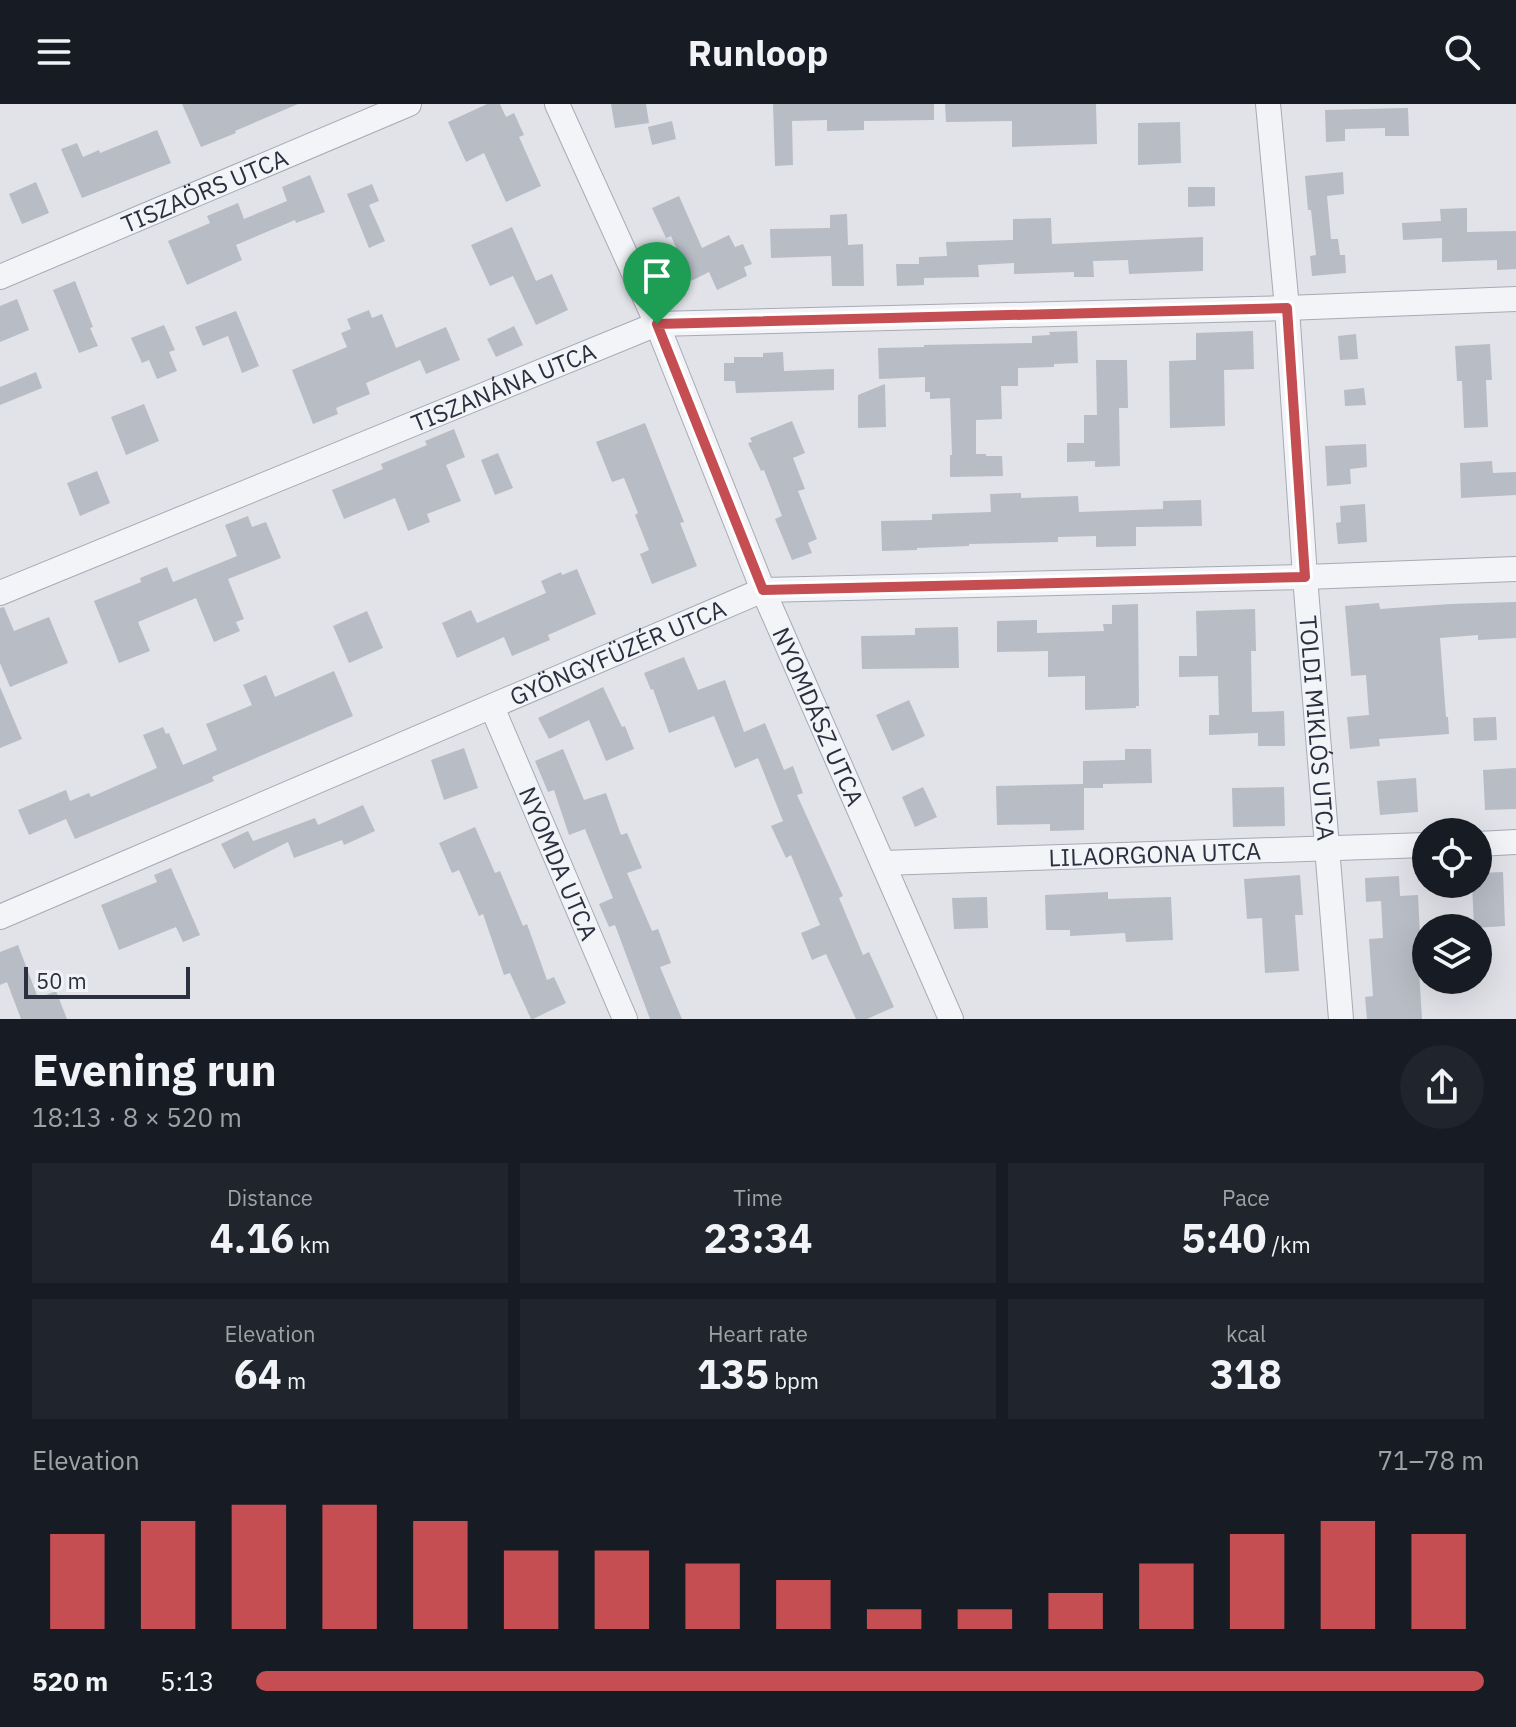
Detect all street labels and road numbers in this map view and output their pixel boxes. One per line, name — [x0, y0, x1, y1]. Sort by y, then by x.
street label: TISZAÖRS UTCA — [116, 141, 293, 240]
street label: TISZANÁNA UTCA — [406, 335, 600, 439]
street label: GYÖNGYFÜZÉR UTCA — [505, 592, 731, 713]
street label: TOLDI MIKLÓS UTCA — [1292, 614, 1342, 842]
street label: NYOMDÁSZ UTCA — [765, 622, 871, 811]
street label: NYOMDA UTCA — [512, 782, 605, 945]
street label: LILAORGONA UTCA — [1048, 834, 1262, 874]

